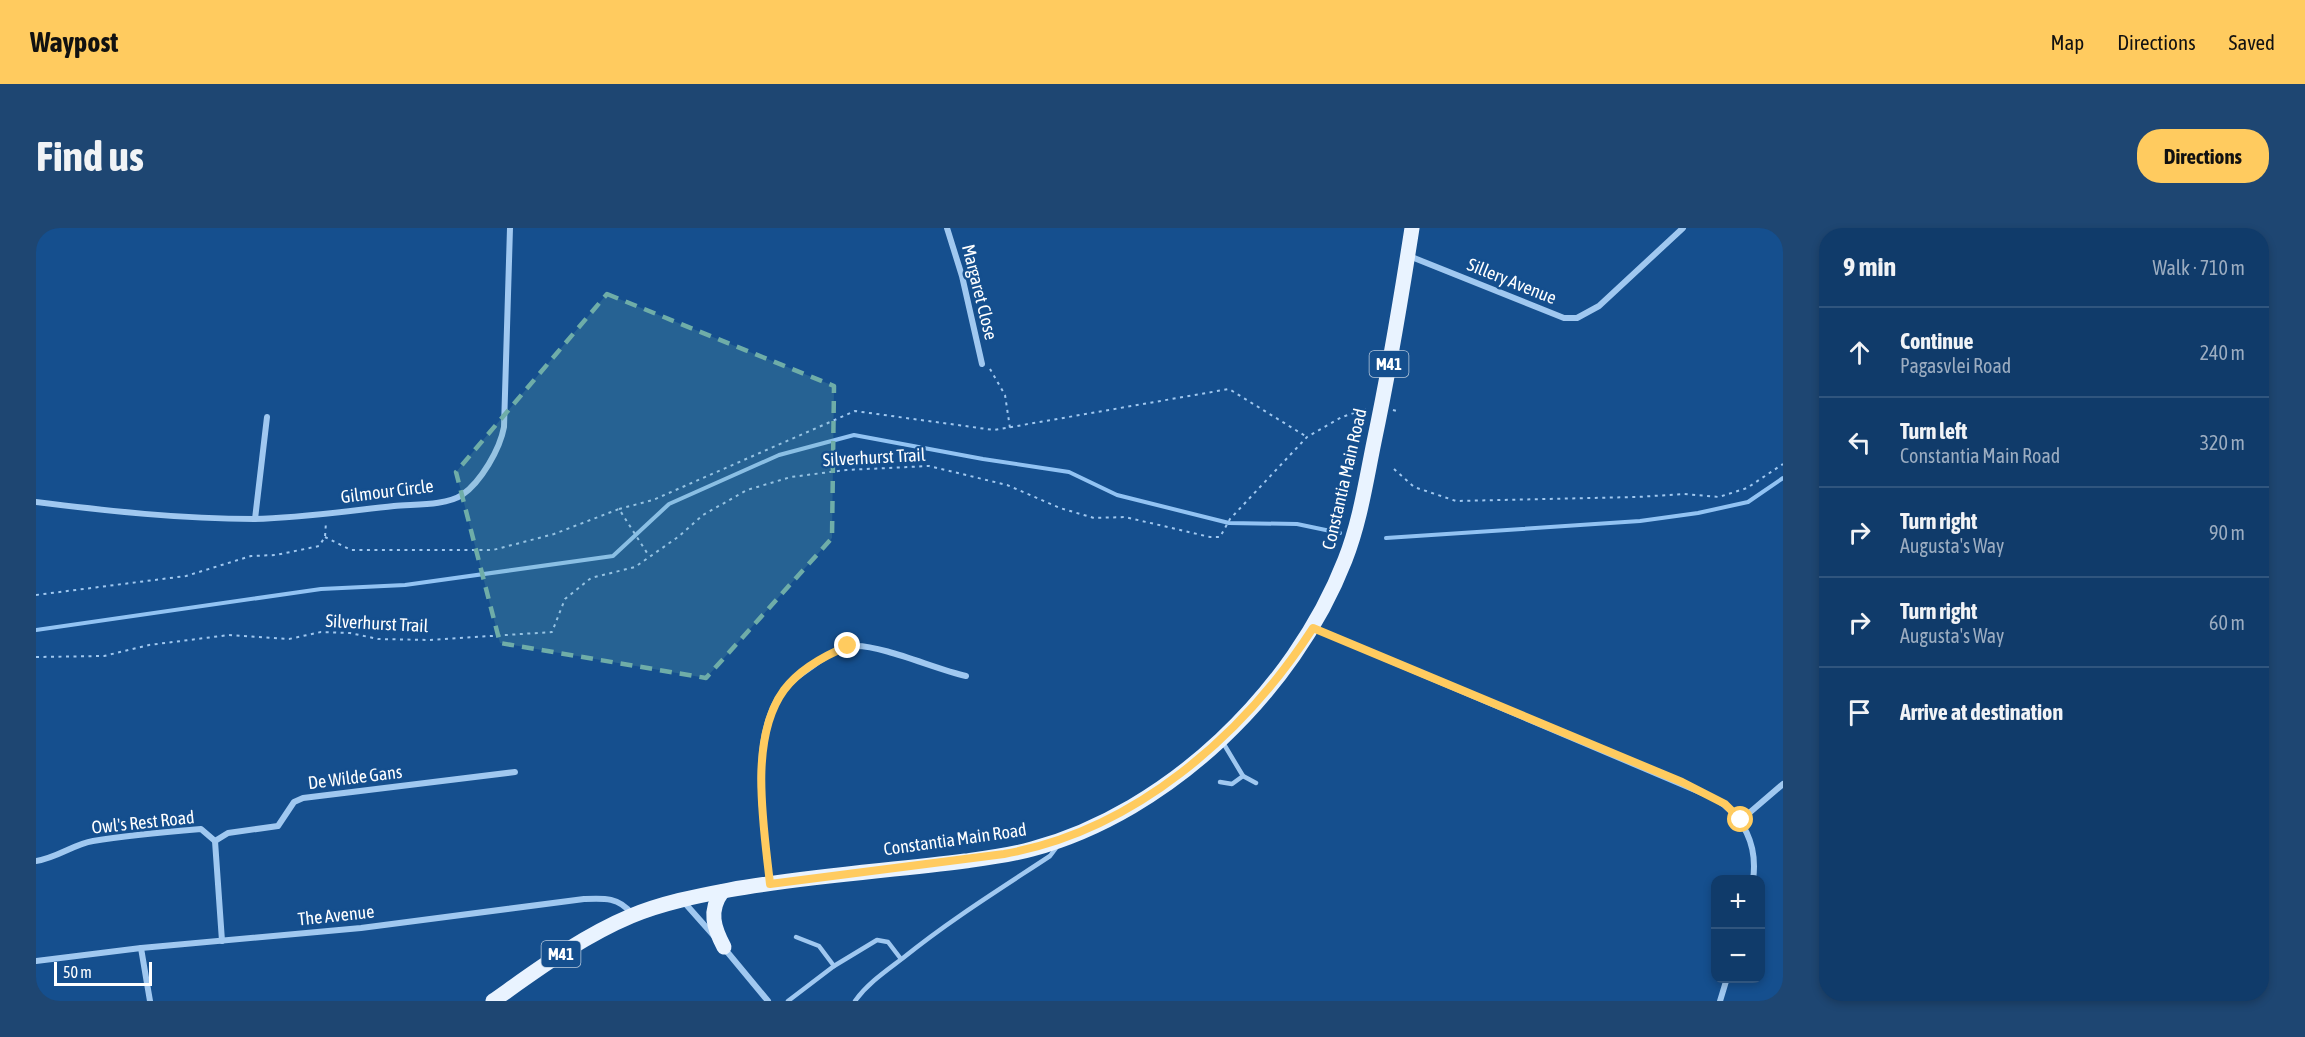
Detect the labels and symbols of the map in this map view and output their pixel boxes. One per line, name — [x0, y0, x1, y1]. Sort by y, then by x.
street label: Margaret Close — [958, 242, 1002, 342]
street label: Sillery Avenue — [1464, 254, 1560, 308]
road number: M41 — [1370, 351, 1408, 377]
street label: Constantia Main Road — [1318, 406, 1370, 552]
street label: Silverhurst Trail — [822, 444, 926, 470]
street label: Gilmour Circle — [339, 475, 435, 507]
street label: Silverhurst Trail — [325, 610, 429, 636]
route end — [834, 632, 860, 658]
street label: De Wilde Gans — [307, 761, 403, 793]
street label: Owl's Rest Road — [91, 806, 195, 838]
route start — [1727, 806, 1753, 832]
street label: Constantia Main Road — [882, 819, 1028, 859]
street label: The Avenue — [297, 901, 375, 929]
road number: M41 — [542, 941, 580, 967]
scale bar — [54, 959, 152, 986]

